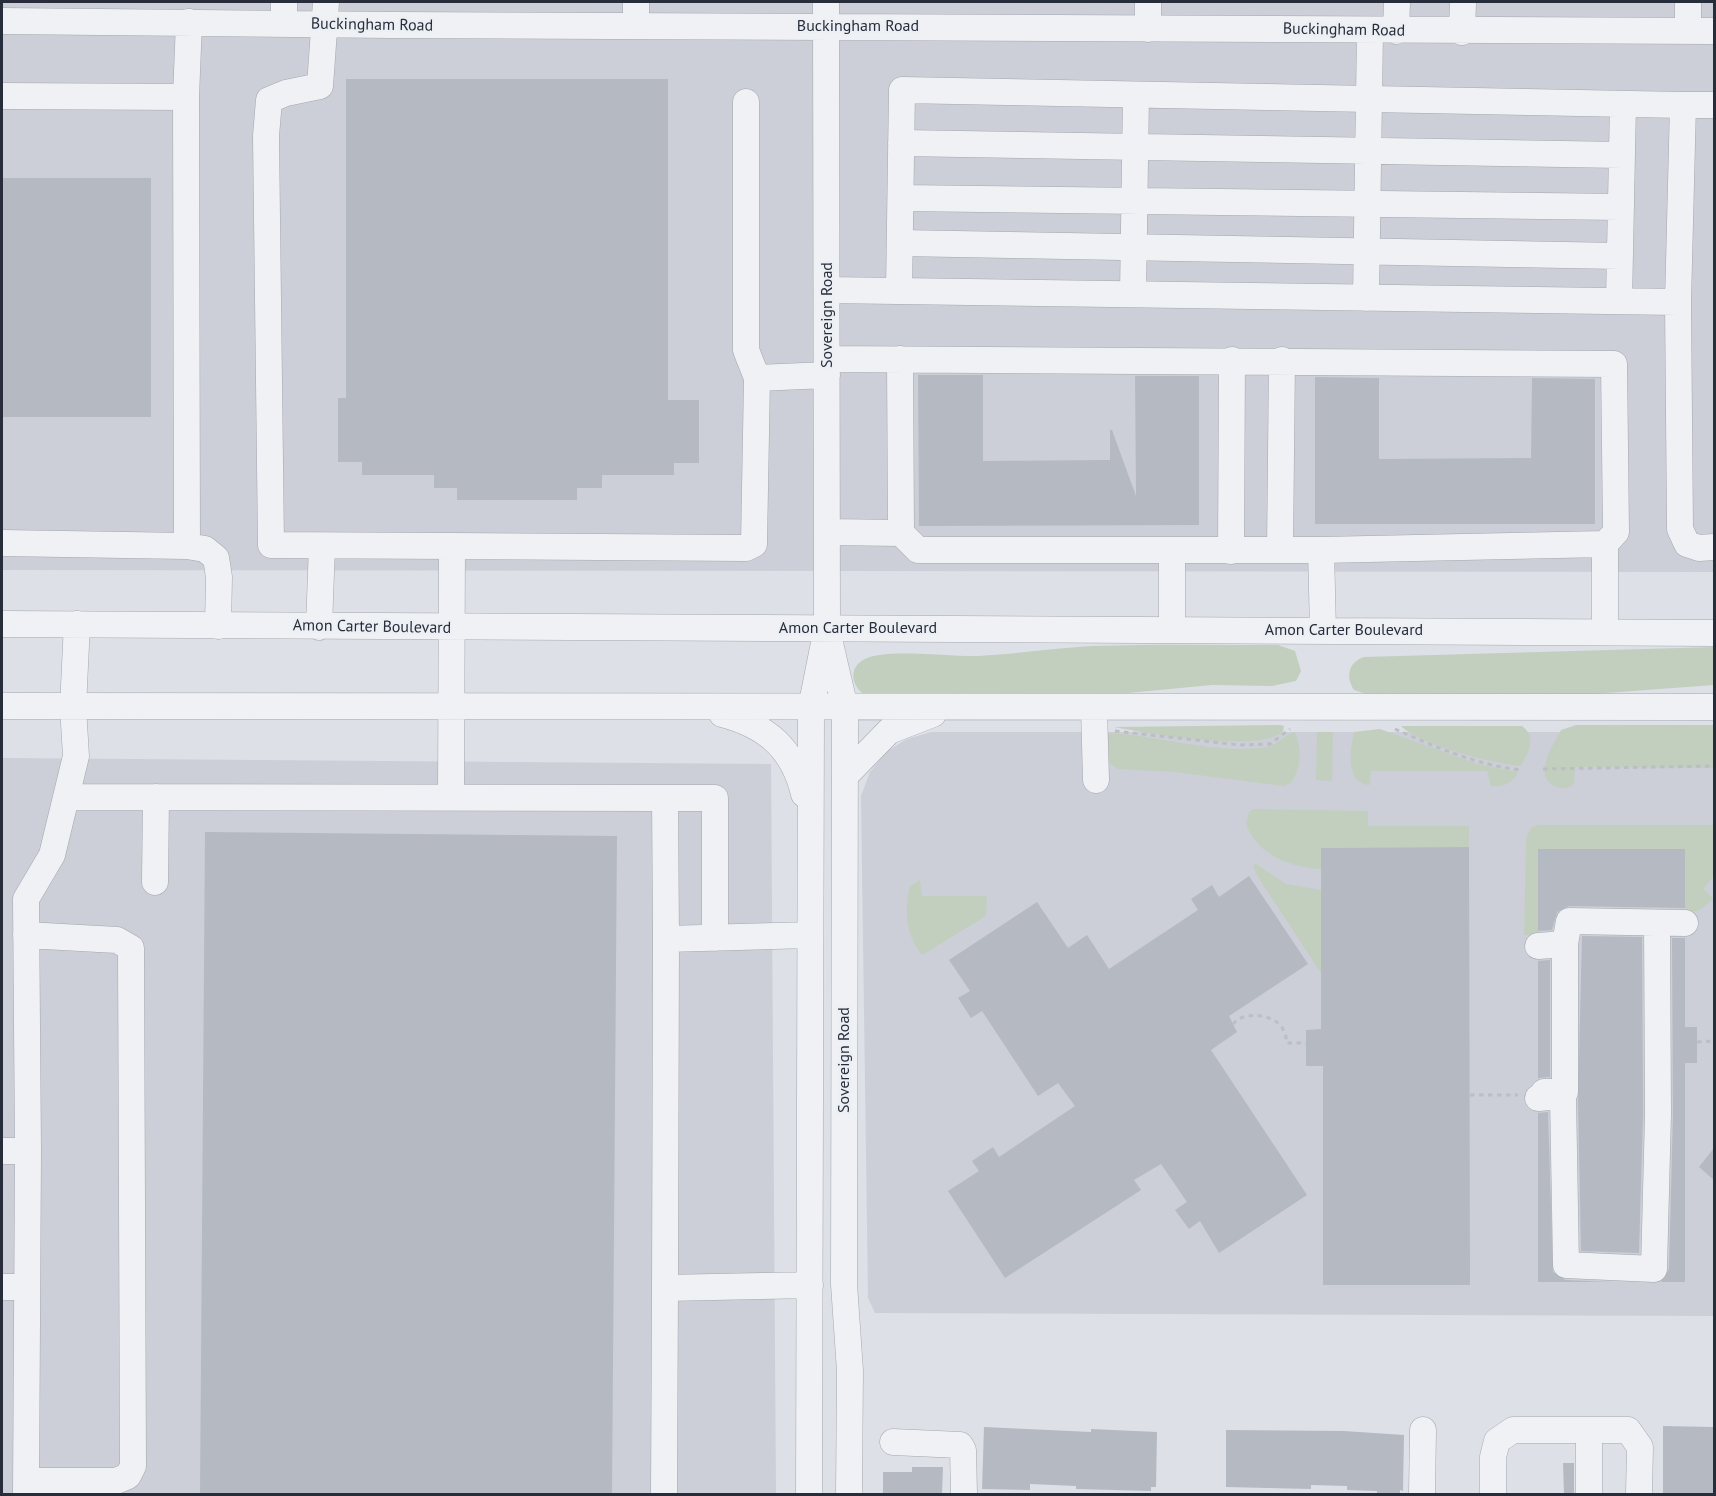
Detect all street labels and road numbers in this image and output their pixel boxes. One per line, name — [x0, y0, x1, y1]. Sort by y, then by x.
street label: Buckingham Road — [311, 14, 433, 36]
street label: Buckingham Road — [797, 16, 919, 36]
street label: Buckingham Road — [1283, 19, 1405, 41]
street label: Sovereign Road — [817, 262, 837, 368]
street label: Amon Carter Boulevard — [293, 616, 451, 638]
street label: Amon Carter Boulevard — [779, 618, 937, 638]
street label: Amon Carter Boulevard — [1265, 620, 1423, 640]
street label: Sovereign Road — [834, 1007, 854, 1113]

